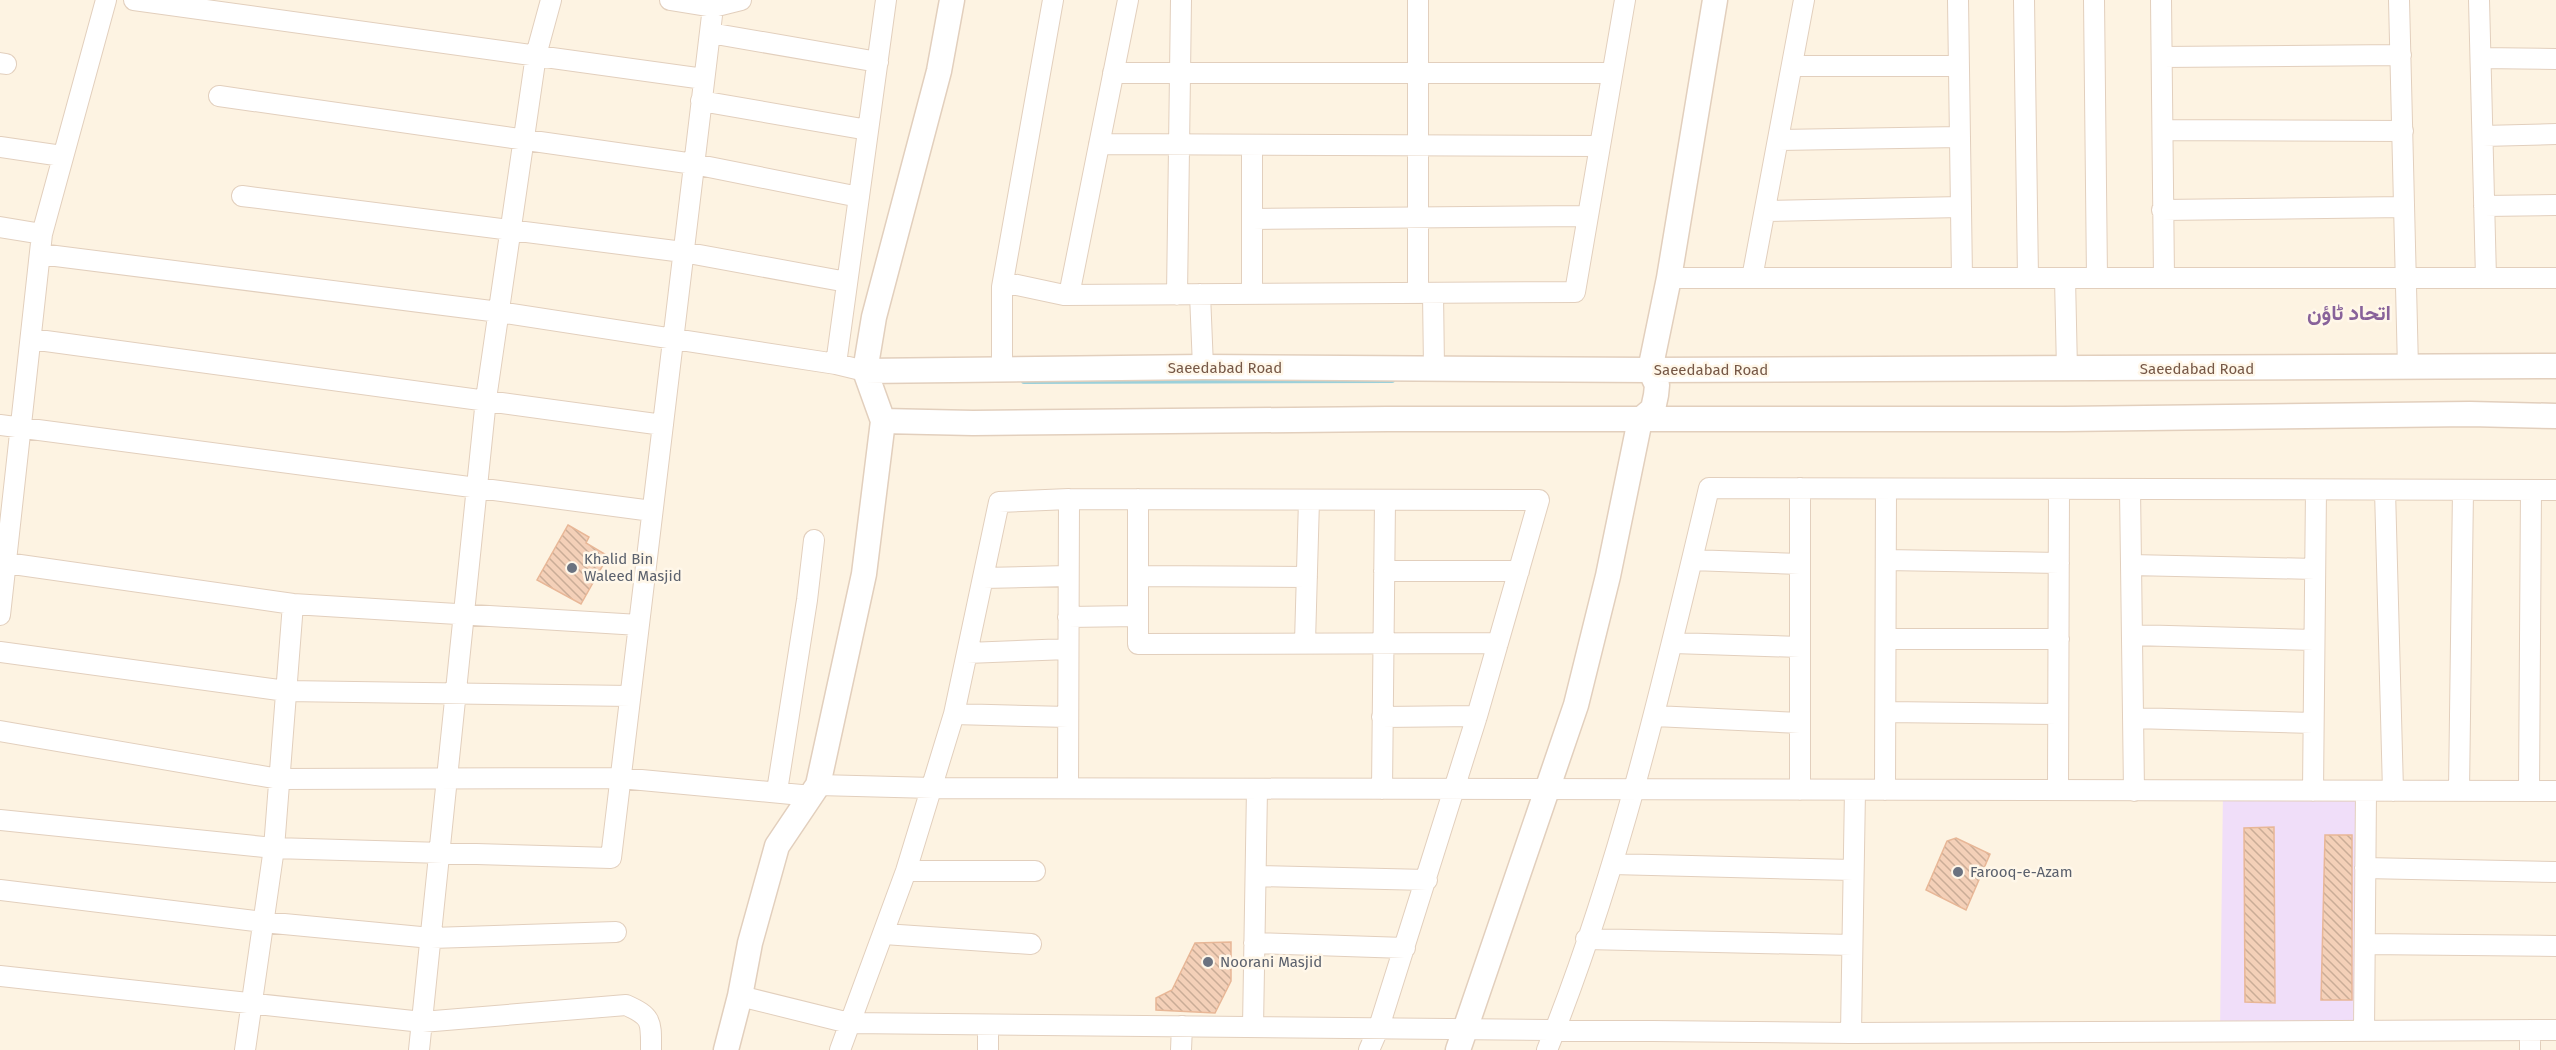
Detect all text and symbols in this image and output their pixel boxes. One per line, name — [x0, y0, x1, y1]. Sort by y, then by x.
district label: اتحاد ٹاؤن — [2307, 300, 2391, 326]
street label: Saeedabad Road — [1168, 359, 1282, 377]
street label: Saeedabad Road — [2140, 360, 2254, 378]
street label: Saeedabad Road — [1654, 361, 1768, 379]
place label: Khalid Bin Waleed Masjid — [584, 550, 682, 585]
marker: Khalid Bin Waleed Masjid — [565, 561, 579, 575]
place label: Farooq-e-Azam — [1970, 863, 2073, 881]
marker: Farooq-e-Azam — [1951, 865, 1965, 879]
place label: Noorani Masjid — [1220, 953, 1322, 971]
marker: Noorani Masjid — [1201, 955, 1215, 969]

